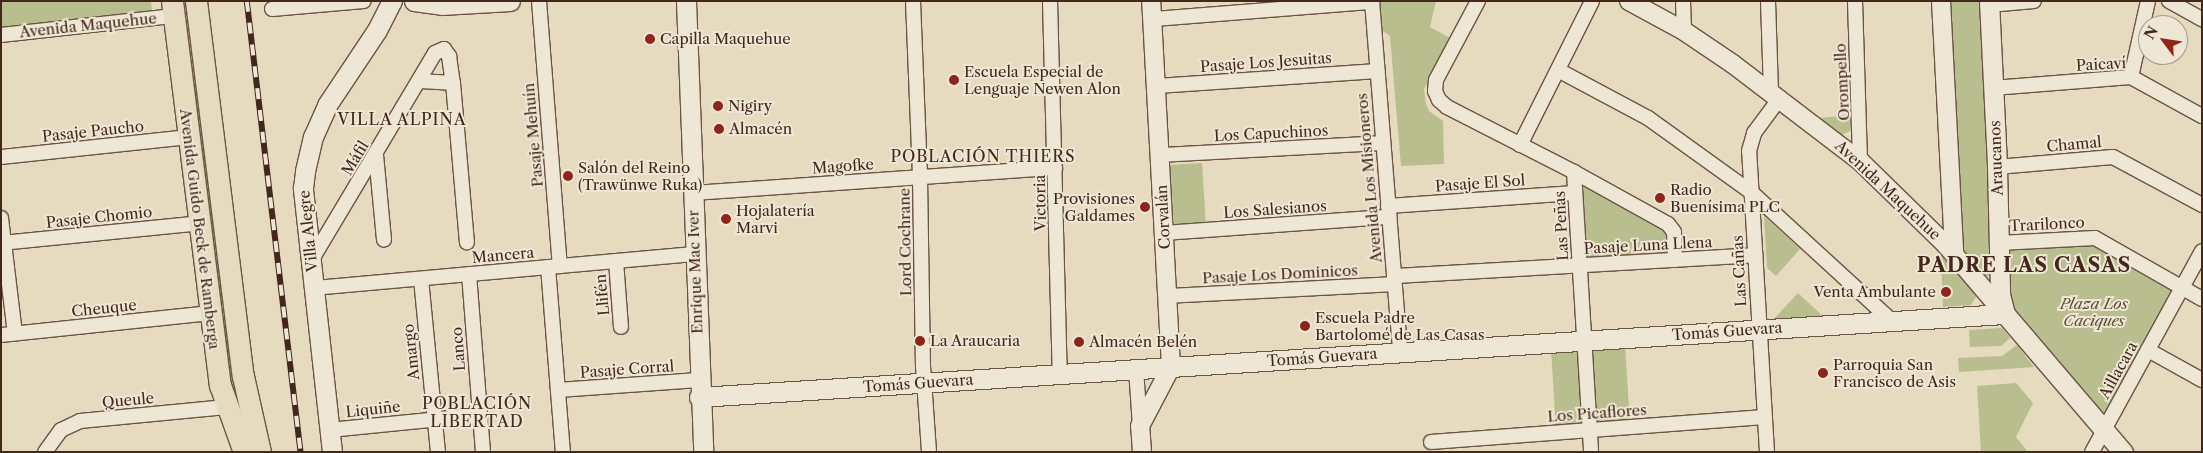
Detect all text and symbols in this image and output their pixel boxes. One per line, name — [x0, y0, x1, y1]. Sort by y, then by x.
street label: Avenida Maquehue — [18, 9, 158, 41]
north arrow — [2138, 15, 2188, 65]
text: N — [2140, 23, 2162, 43]
place label: Capilla Maquehue — [660, 30, 791, 48]
marker: Capilla Maquehue — [644, 33, 656, 45]
street label: Orompello — [1831, 43, 1853, 121]
street label: Pasaje Los Jesuitas — [1200, 48, 1332, 76]
street label: Paicaví — [2075, 54, 2127, 74]
place label: Escuela Especial de Lenguaje Newen Alon — [964, 62, 1121, 97]
marker: Escuela Especial de Lenguaje Newen Alon — [948, 74, 960, 86]
street label: Pasaje Mehuín — [519, 82, 547, 188]
street label: Avenida Los Misioneros — [1353, 92, 1385, 264]
place label: Nigiry — [728, 97, 772, 115]
marker: Nigiry — [712, 100, 724, 112]
street label: Avenida Guido Beck de Ramberga — [176, 107, 224, 351]
district label: VILLA ALPINA — [335, 109, 469, 129]
street label: Pasaje Paucho — [41, 117, 145, 145]
place label: Almacén — [729, 120, 792, 138]
street label: Araucanos — [1986, 120, 2006, 196]
street label: Los Capuchinos — [1213, 121, 1329, 145]
marker: Almacén — [713, 123, 725, 135]
street label: Chamal — [2046, 133, 2102, 155]
street label: Avenida Maquehue — [1831, 136, 1945, 244]
street label: Máfil — [338, 138, 372, 178]
district label: POBLACIÓN THIERS — [888, 146, 1078, 166]
street label: Magofke — [812, 155, 874, 177]
place label: Salón del Reino (Trawünwe Ruka) — [578, 158, 702, 193]
marker: Salón del Reino (Trawünwe Ruka) — [562, 170, 574, 182]
street label: Pasaje El Sol — [1434, 171, 1526, 195]
street label: Victoria — [1031, 175, 1049, 231]
place label: Radio Buenísima PLC — [1670, 180, 1780, 215]
street label: Corvalán — [1152, 184, 1174, 250]
street label: Lord Cochrane — [895, 188, 915, 296]
street label: Villa Alegre — [295, 189, 321, 273]
place label: Provisiones Galdames — [1053, 189, 1135, 224]
street label: Las Peñas — [1550, 191, 1572, 261]
marker: Radio Buenísima PLC — [1654, 192, 1666, 204]
street label: Los Salesianos — [1223, 196, 1327, 222]
place label: Hojalatería Marvi — [736, 201, 815, 236]
marker: Provisiones Galdames — [1139, 201, 1151, 213]
street label: Pasaje Chomio — [45, 202, 153, 232]
street label: Enrique Mac Iver — [684, 210, 706, 334]
marker: Hojalatería Marvi — [720, 213, 732, 225]
street label: Trarilonco — [2009, 213, 2085, 235]
street label: Pasaje Luna Llena — [1583, 233, 1713, 257]
street label: Las Cañas — [1728, 235, 1750, 307]
street label: Mancera — [471, 243, 535, 267]
district label: PADRE LAS CASAS — [1915, 253, 2133, 277]
street label: Pasaje Los Dominicos — [1202, 261, 1358, 287]
street label: Llifén — [591, 273, 613, 317]
place label: Venta Ambulante — [1813, 283, 1936, 301]
marker: Venta Ambulante — [1940, 286, 1952, 298]
park label: Plaza Los Caciques — [2060, 294, 2128, 329]
street label: Cheuque — [71, 296, 137, 320]
place label: Escuela Padre Bartolomé de Las Casas — [1315, 308, 1484, 343]
street label: Tomás Guevara — [1671, 318, 1783, 344]
marker: Escuela Padre Bartolomé de Las Casas — [1299, 320, 1311, 332]
street label: Amargo — [399, 323, 423, 381]
street label: Lanco — [447, 326, 469, 372]
place label: La Araucaria — [930, 332, 1021, 350]
place label: Almacén Belén — [1089, 333, 1197, 351]
marker: La Araucaria — [914, 335, 926, 347]
marker: Almacén Belén — [1073, 336, 1085, 348]
street label: Aillacara — [2095, 338, 2141, 402]
street label: Tomás Guevara — [1266, 344, 1378, 370]
place label: Parroquia San Francisco de Asis — [1833, 355, 1957, 390]
street label: Pasaje Corral — [579, 357, 675, 381]
marker: Parroquia San Francisco de Asis — [1817, 367, 1829, 379]
street label: Tomás Guevara — [862, 370, 974, 396]
street label: Queule — [101, 389, 155, 411]
district label: POBLACIÓN LIBERTAD — [421, 393, 533, 431]
street label: Liquiñe — [345, 397, 401, 421]
street label: Los Picaflores — [1547, 401, 1647, 425]

